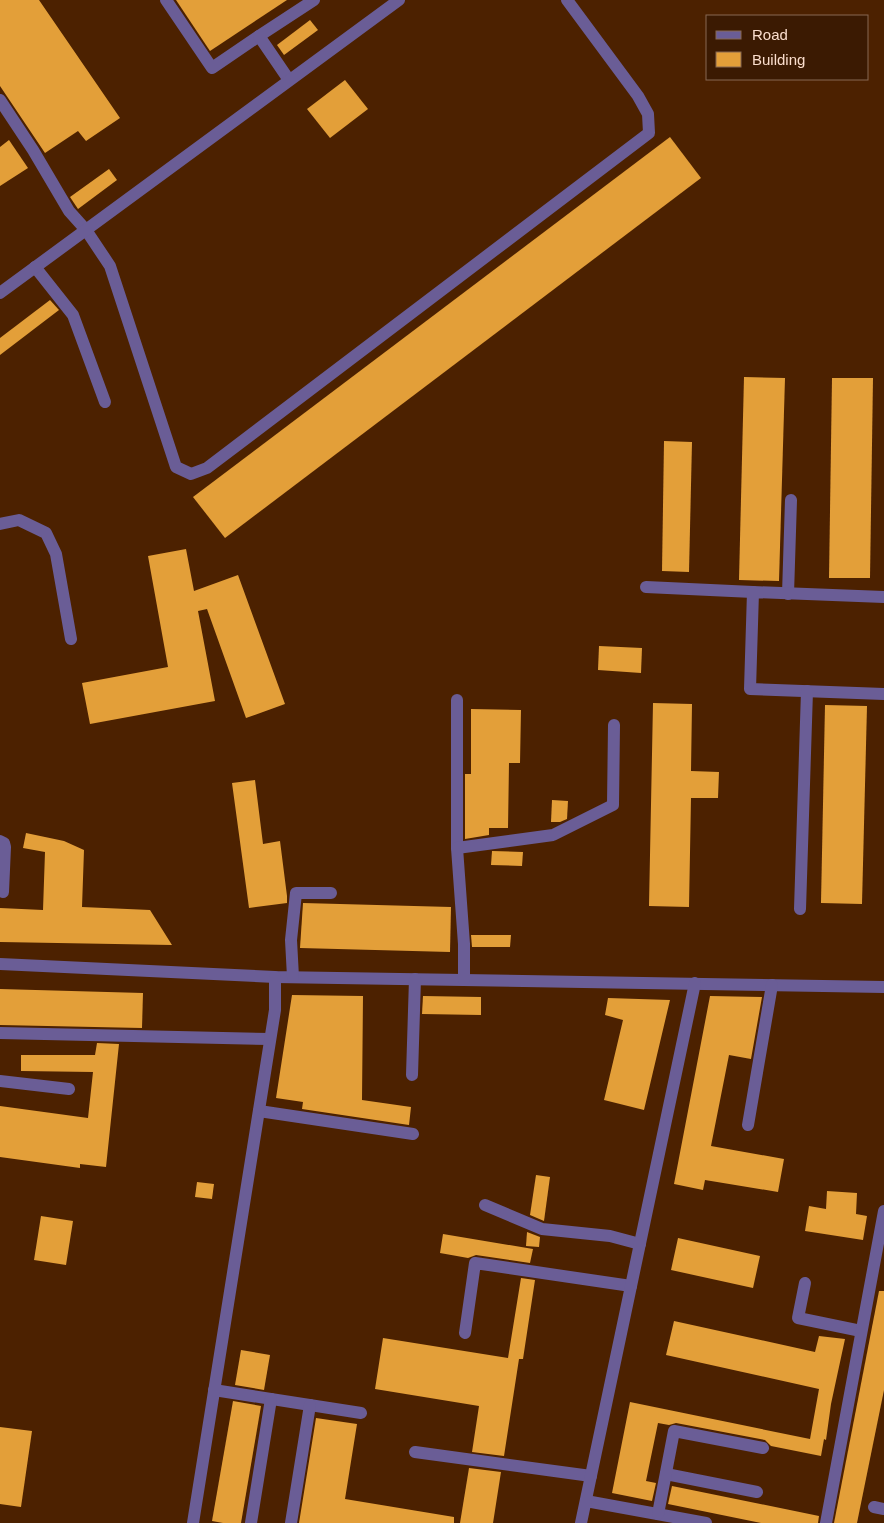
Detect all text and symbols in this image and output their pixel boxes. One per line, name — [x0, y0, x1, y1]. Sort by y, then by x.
legend — [706, 15, 869, 80]
text: Road — [752, 26, 788, 43]
text: Building — [752, 51, 805, 68]

